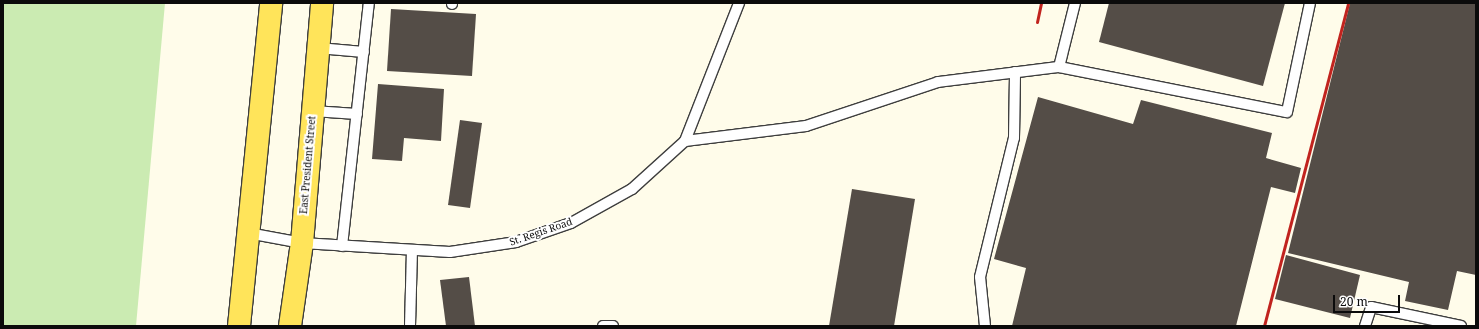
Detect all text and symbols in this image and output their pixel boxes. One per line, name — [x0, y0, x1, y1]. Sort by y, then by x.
street label: East President Street — [298, 116, 318, 214]
street label: St. Regis Road — [508, 216, 574, 248]
scale bar — [1335, 287, 1402, 313]
text: 20 m — [1340, 293, 1368, 310]

